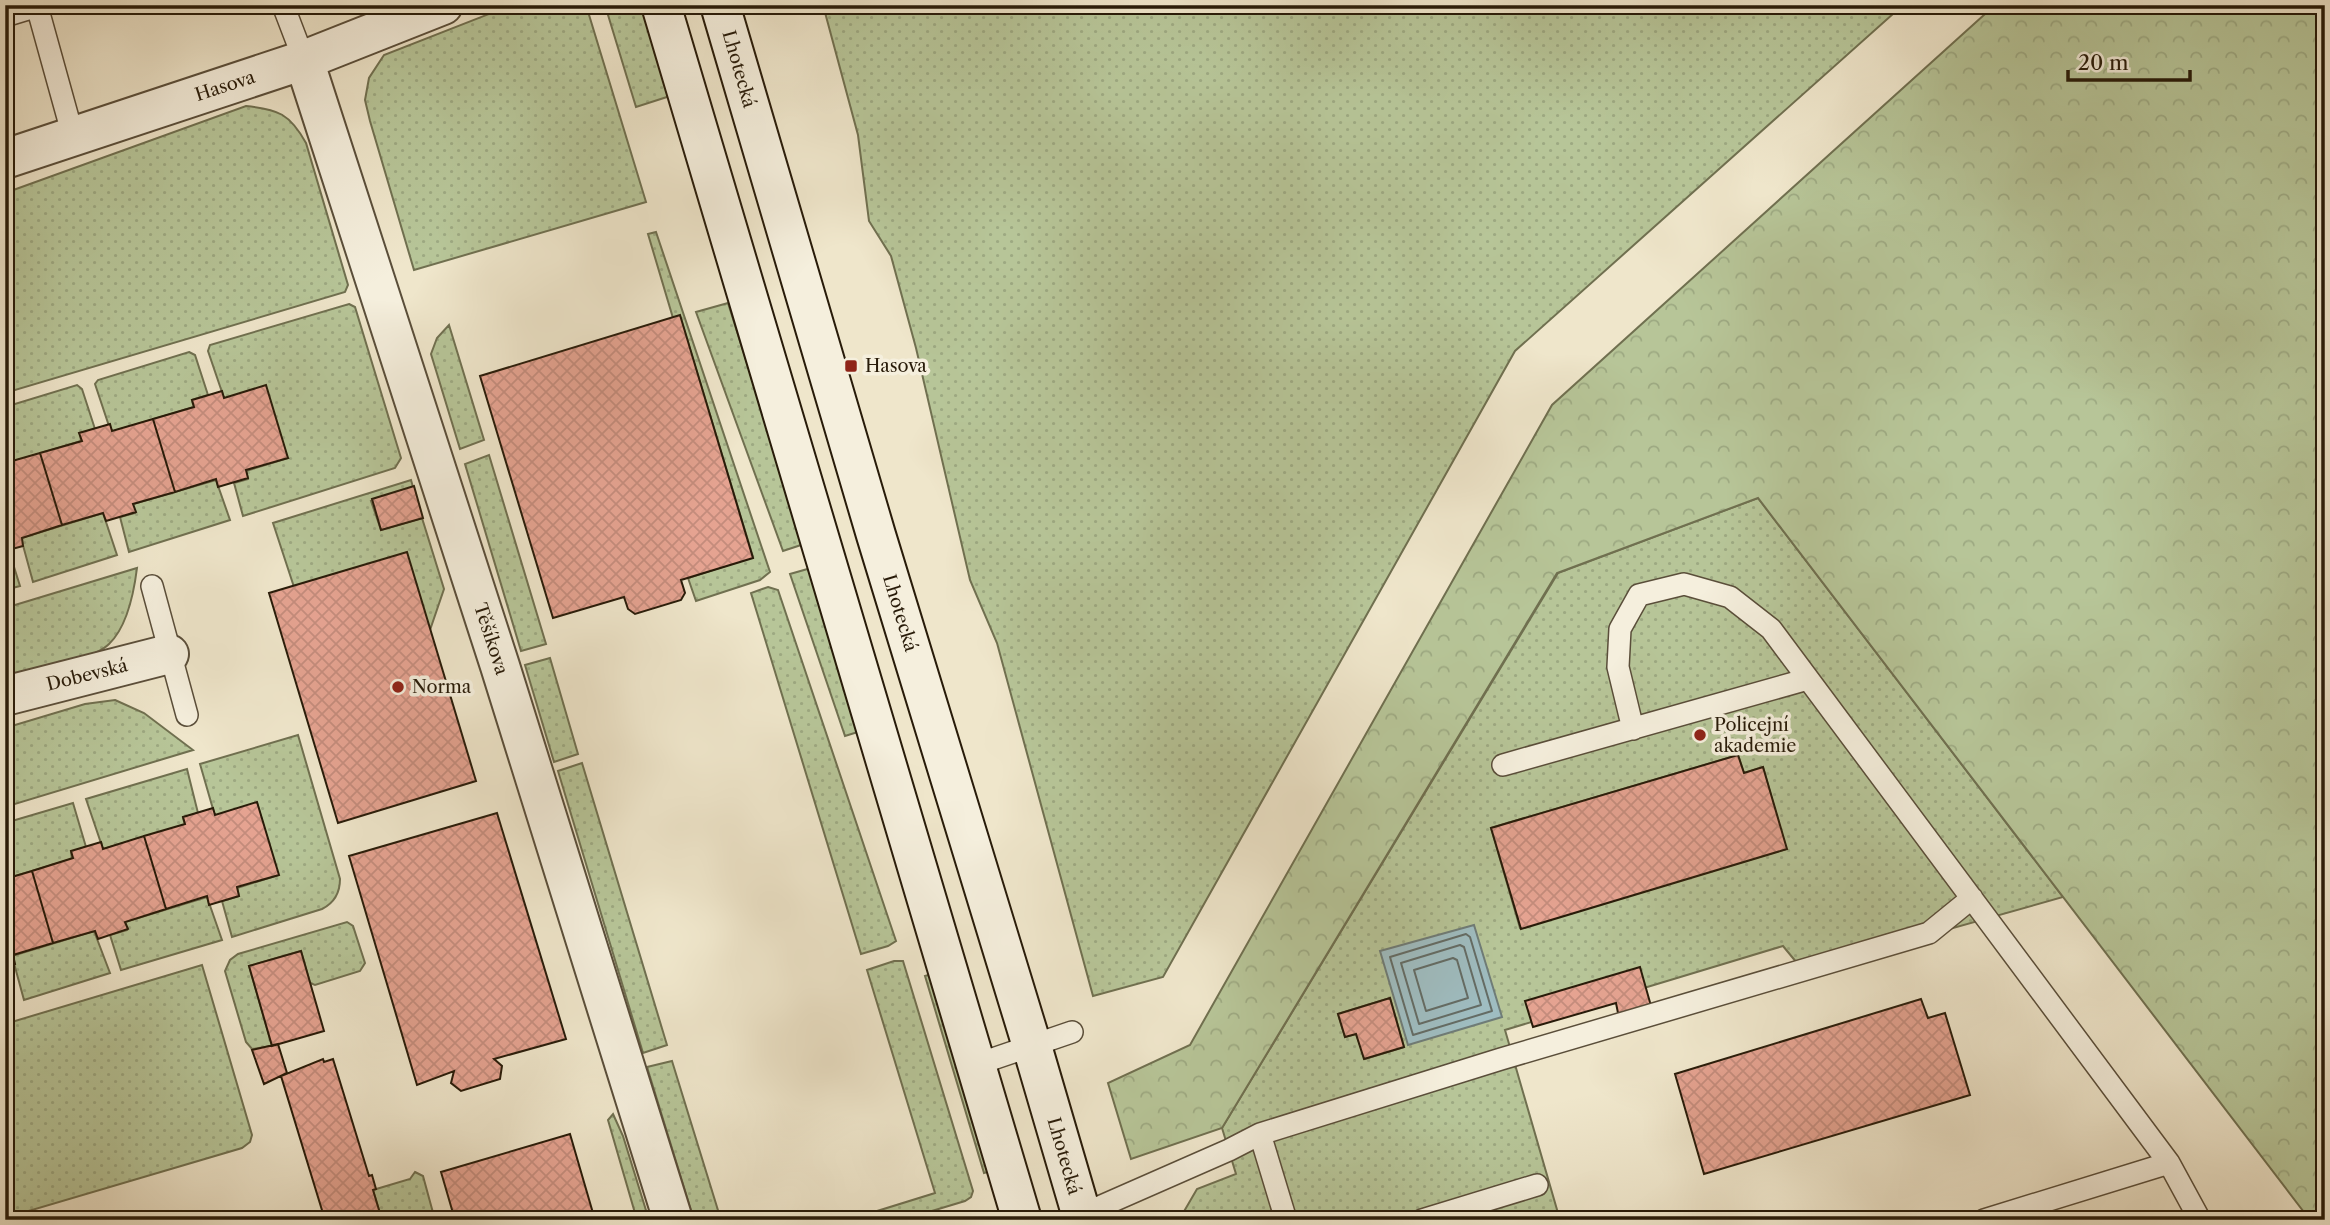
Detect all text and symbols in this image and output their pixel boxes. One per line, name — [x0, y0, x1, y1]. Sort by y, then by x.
street label: Lhotecká — [717, 28, 761, 111]
scale bar — [2068, 38, 2190, 82]
text: 20 m — [2078, 50, 2129, 75]
street label: Hasova — [192, 66, 258, 106]
place label: Hasova — [865, 355, 927, 377]
marker: Hasova — [843, 358, 859, 374]
street label: Lhotecká — [878, 572, 922, 655]
street label: Těšíkova — [469, 600, 513, 678]
street label: Dobevská — [44, 654, 130, 696]
place label: Norma — [412, 676, 472, 698]
marker: Norma — [390, 679, 406, 695]
place label: Policejní akademie — [1714, 714, 1796, 757]
marker: Policejní akademie — [1692, 727, 1708, 743]
street label: Lhotecká — [1042, 1115, 1086, 1198]

